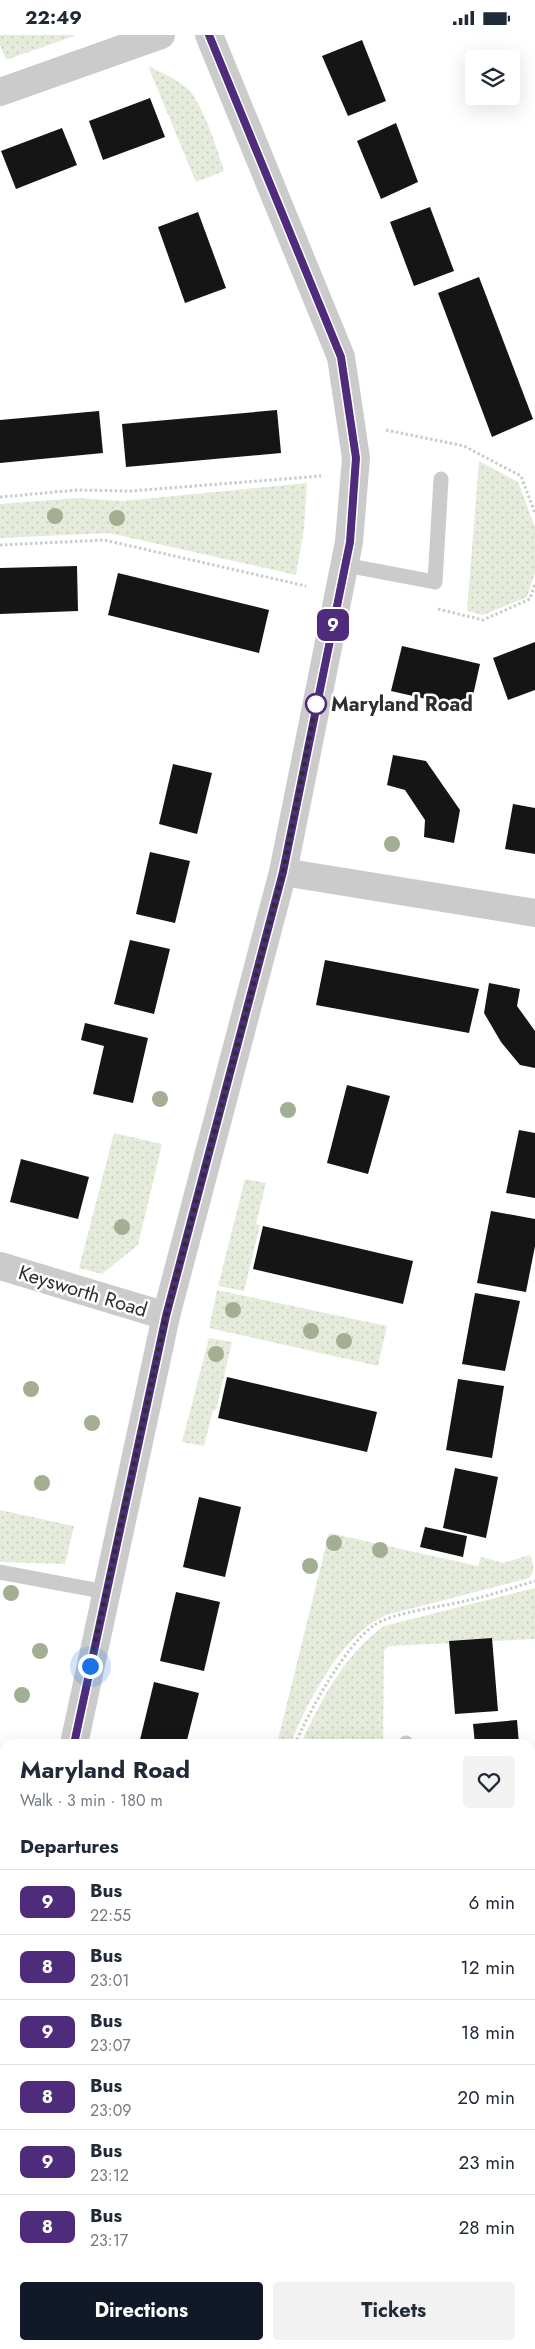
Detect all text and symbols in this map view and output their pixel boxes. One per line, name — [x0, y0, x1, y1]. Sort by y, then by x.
text: 22:49 — [25, 4, 82, 31]
map controls — [465, 50, 520, 105]
button: layers — [465, 50, 520, 105]
line badge: 9 — [317, 609, 349, 641]
text: 9 — [327, 612, 339, 638]
place label: Maryland Road — [331, 690, 473, 719]
marker: Maryland Road — [305, 693, 327, 715]
street label: Keysworth Road — [15, 1258, 151, 1325]
your location — [78, 1654, 103, 1679]
text: Maryland Road — [20, 1752, 190, 1787]
button: heart — [463, 1756, 515, 1808]
text: Walk · 3 min · 180 m — [20, 1789, 163, 1812]
text: Departures — [20, 1833, 119, 1860]
text: Bus — [90, 1877, 122, 1904]
text: 9 — [41, 1889, 54, 1915]
text: 6 min — [469, 1889, 515, 1916]
text: 22:55 — [90, 1904, 131, 1927]
text: Bus — [90, 1942, 122, 1969]
text: 8 — [42, 1954, 53, 1980]
text: 12 min — [460, 1954, 515, 1981]
text: 23:01 — [90, 1969, 129, 1992]
text: Bus — [90, 2007, 122, 2034]
text: 9 — [41, 2019, 54, 2045]
text: 18 min — [461, 2019, 515, 2046]
text: 23:07 — [90, 2034, 131, 2057]
text: Bus — [90, 2072, 122, 2099]
text: 8 — [42, 2084, 53, 2110]
text: 20 min — [457, 2084, 515, 2111]
text: 23:09 — [90, 2099, 131, 2122]
text: Bus — [90, 2137, 122, 2164]
text: 9 — [41, 2149, 54, 2175]
text: 23 min — [458, 2149, 515, 2176]
text: 23:12 — [90, 2164, 129, 2187]
text: Bus — [90, 2202, 122, 2229]
text: 8 — [42, 2214, 53, 2240]
text: 28 min — [458, 2214, 515, 2241]
text: 23:17 — [90, 2229, 128, 2252]
button: Directions — [20, 2282, 263, 2340]
button: Tickets — [273, 2282, 515, 2340]

